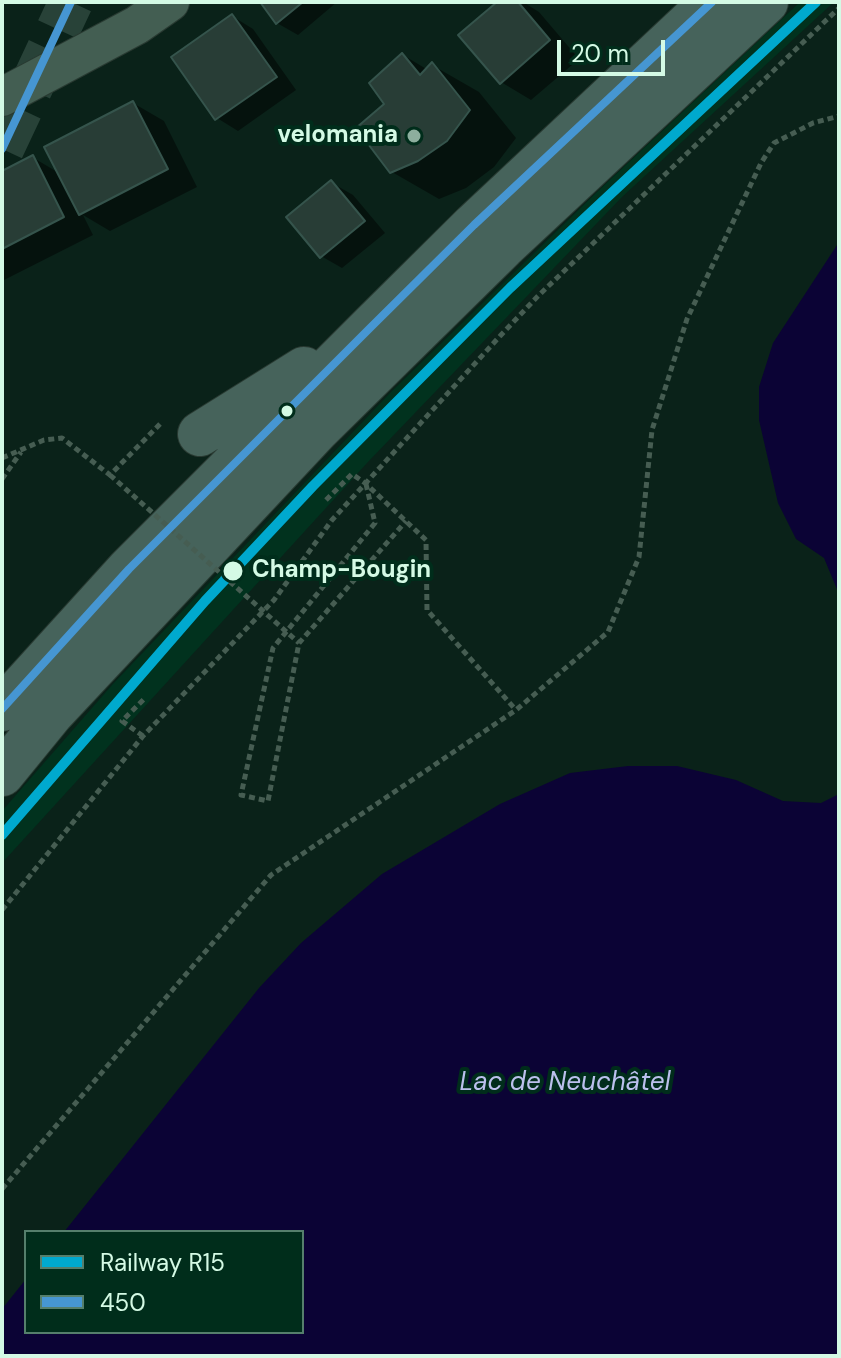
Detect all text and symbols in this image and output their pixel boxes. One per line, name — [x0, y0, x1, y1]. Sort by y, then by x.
scale bar — [561, 24, 669, 74]
text: 20 m — [571, 38, 629, 69]
place label: velomania — [277, 122, 398, 150]
marker: velomania — [405, 127, 423, 145]
unlabelled marker — [279, 403, 295, 419]
place label: Champ-Bougin — [252, 557, 431, 585]
marker: Champ-Bougin — [221, 559, 245, 583]
water label: Lac de Neuchâtel — [460, 1067, 670, 1099]
legend — [24, 1230, 304, 1334]
text: Railway R15 — [100, 1247, 225, 1278]
text: 450 — [100, 1287, 146, 1318]

